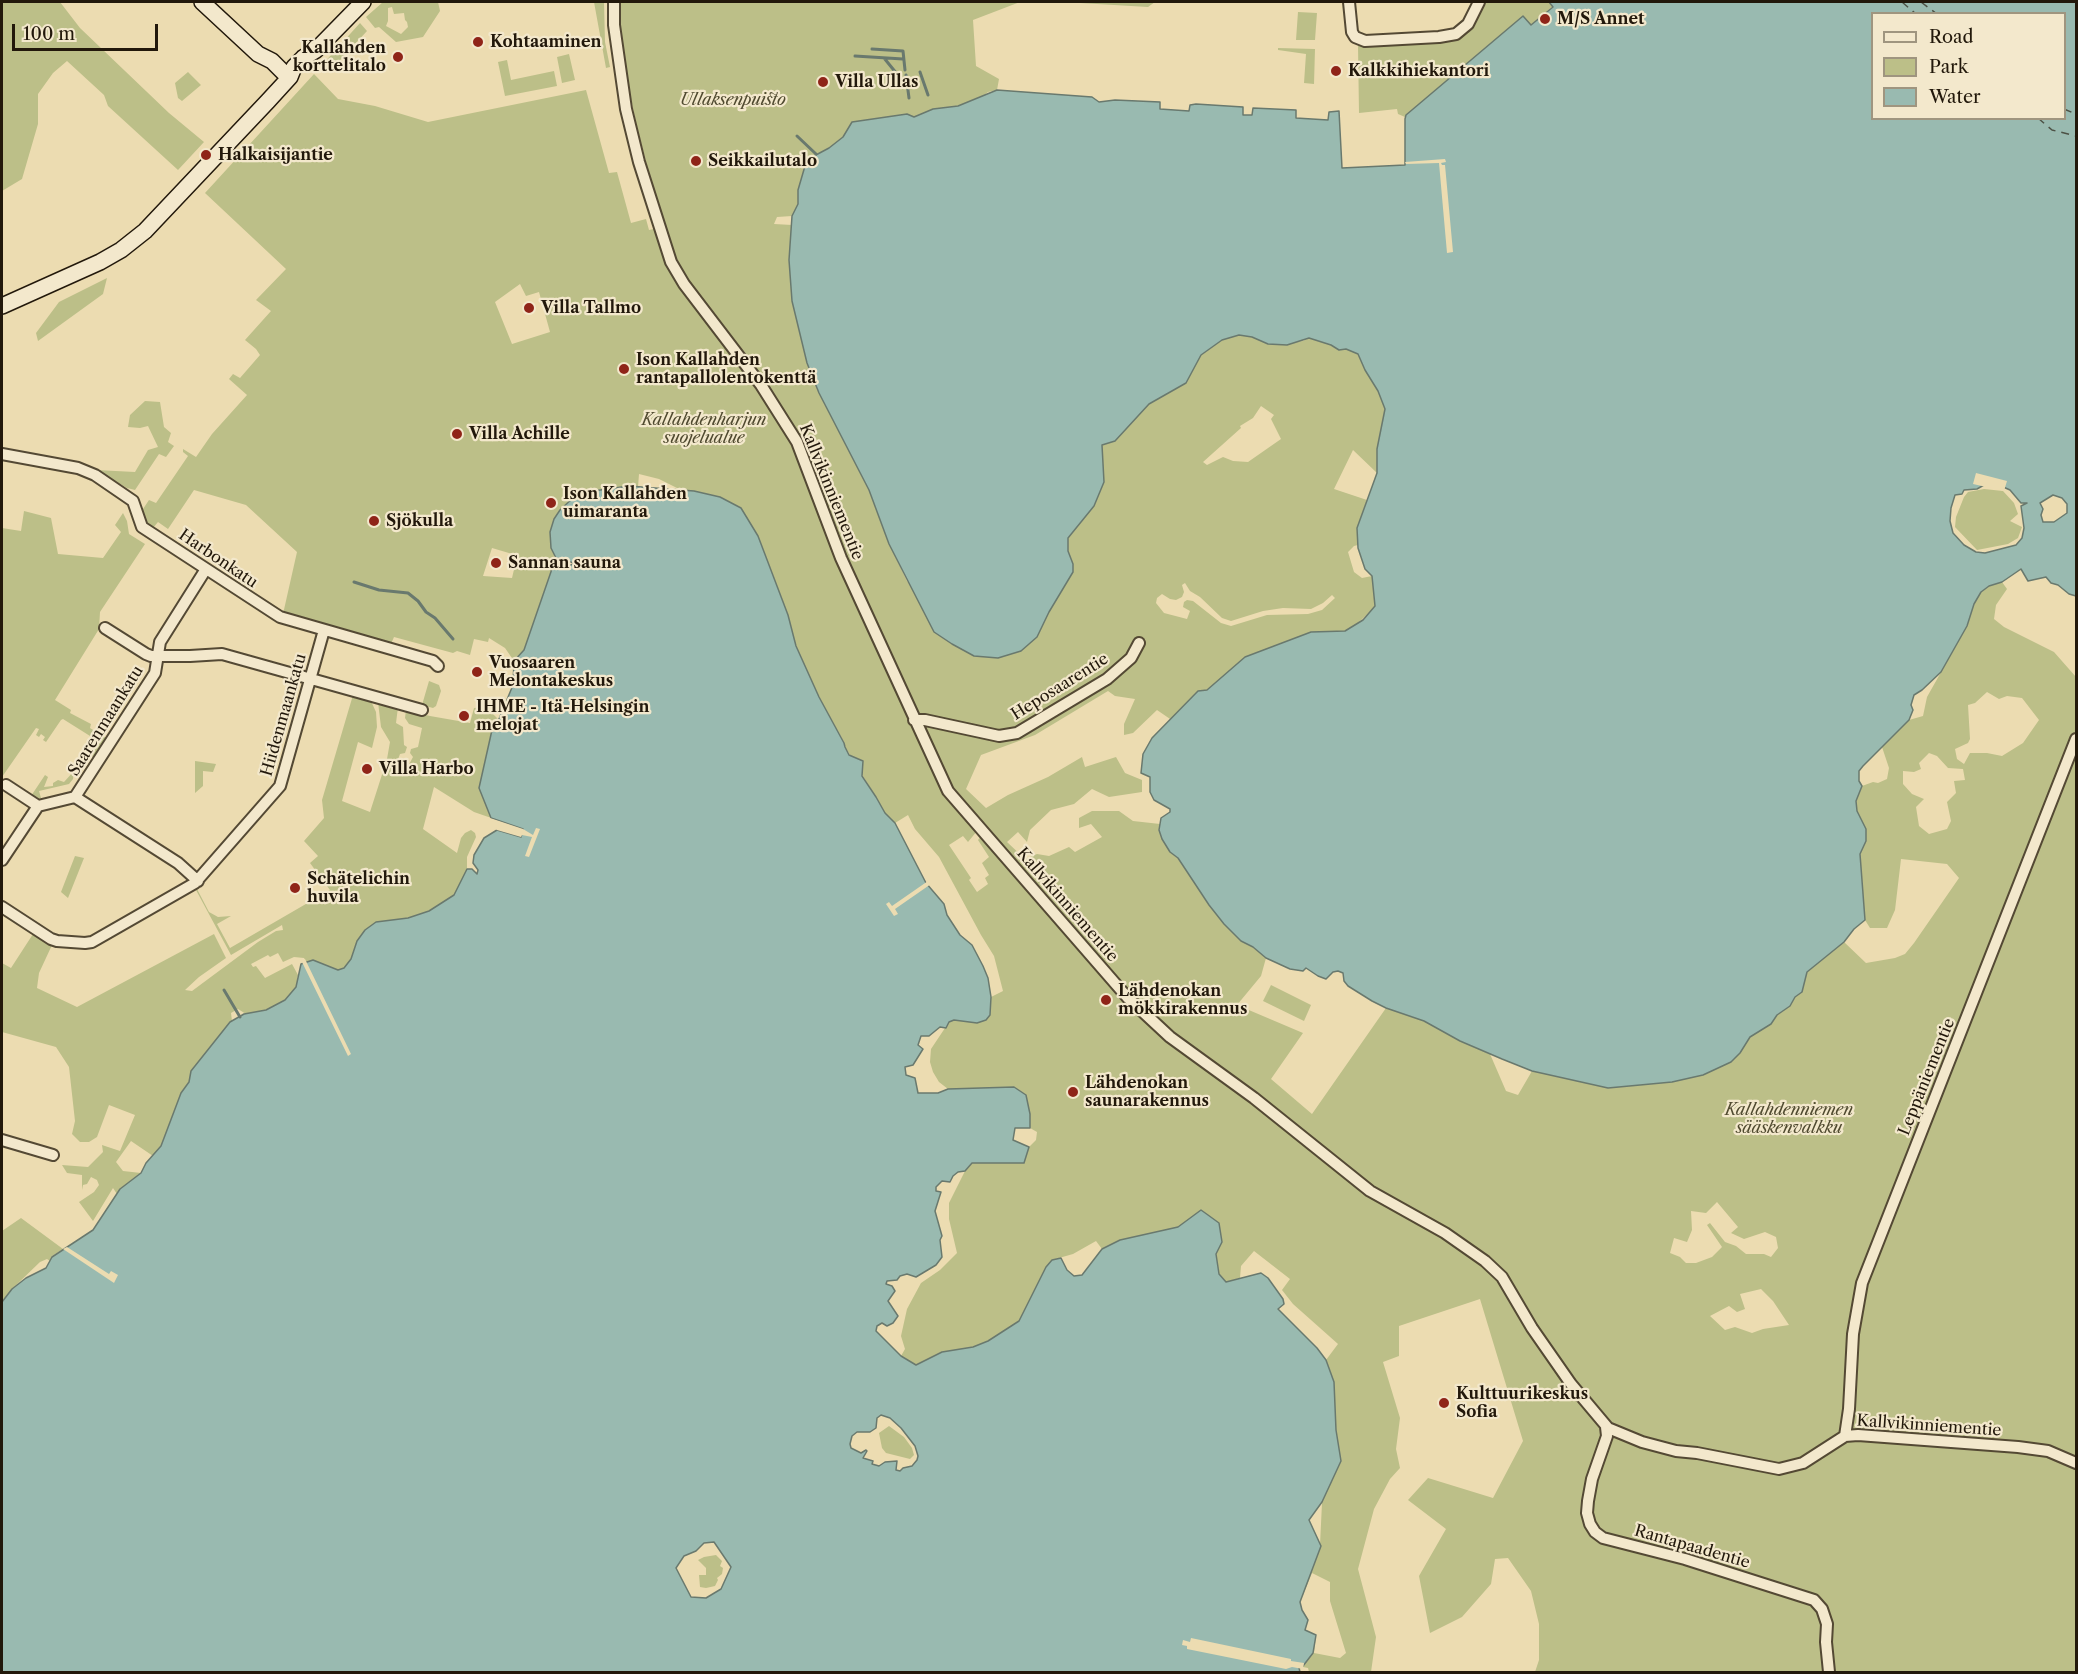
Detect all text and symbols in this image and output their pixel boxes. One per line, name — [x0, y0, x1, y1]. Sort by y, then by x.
place label: M/S Annet — [1557, 9, 1645, 29]
scale bar — [15, 12, 160, 50]
marker: M/S Annet — [1538, 12, 1552, 26]
legend — [1871, 12, 2066, 120]
text: 100 m — [23, 23, 75, 45]
text: Road — [1929, 26, 1974, 48]
place label: Kohtaaminen — [490, 32, 602, 52]
marker: Kohtaaminen — [471, 35, 485, 49]
place label: Kallahden korttelitalo — [293, 38, 386, 76]
marker: Kallahden korttelitalo — [391, 50, 405, 64]
text: Park — [1929, 56, 1968, 78]
place label: Kalkkihiekantori — [1348, 61, 1489, 81]
marker: Kalkkihiekantori — [1329, 64, 1343, 78]
place label: Villa Ullas — [835, 72, 918, 92]
marker: Villa Ullas — [816, 75, 830, 89]
text: Water — [1929, 86, 1981, 108]
park label: Ullaksenpuisto — [680, 90, 786, 110]
place label: Halkaisijantie — [218, 145, 333, 165]
marker: Halkaisijantie — [199, 148, 213, 162]
place label: Seikkailutalo — [708, 151, 817, 171]
marker: Seikkailutalo — [689, 154, 703, 168]
place label: Villa Tallmo — [541, 298, 641, 318]
marker: Villa Tallmo — [522, 301, 536, 315]
place label: Ison Kallahden rantapallolentokenttä — [636, 350, 816, 388]
marker: Ison Kallahden rantapallolentokenttä — [617, 362, 631, 376]
park label: Kallahdenharjun suojelualue — [642, 410, 766, 448]
street label: Kallvikinniementie — [795, 421, 867, 563]
place label: Villa Achille — [469, 424, 570, 444]
marker: Villa Achille — [450, 427, 464, 441]
place label: Ison Kallahden uimaranta — [563, 484, 687, 522]
marker: Ison Kallahden uimaranta — [544, 496, 558, 510]
place label: Sjökulla — [386, 511, 453, 531]
marker: Sjökulla — [367, 514, 381, 528]
street label: Harbonkatu — [175, 526, 261, 592]
place label: Sannan sauna — [508, 553, 621, 573]
marker: Sannan sauna — [489, 556, 503, 570]
street label: Heposaarentie — [1008, 649, 1112, 725]
street label: Hiidenmaankatu — [257, 651, 311, 779]
place label: Vuosaaren Melontakeskus — [489, 653, 613, 691]
street label: Saarenmaankatu — [64, 662, 148, 780]
marker: Vuosaaren Melontakeskus — [470, 665, 484, 679]
place label: IHME - Itä-Helsingin melojat — [476, 697, 649, 735]
marker: IHME - Itä-Helsingin melojat — [457, 709, 471, 723]
place label: Villa Harbo — [379, 759, 474, 779]
marker: Villa Harbo — [360, 762, 374, 776]
street label: Kallvikinniementie — [1012, 844, 1122, 966]
place label: Schätelichin huvila — [307, 869, 410, 907]
marker: Schätelichin huvila — [288, 881, 302, 895]
place label: Lähdenokan mökkirakennus — [1118, 981, 1247, 1019]
marker: Lähdenokan mökkirakennus — [1099, 993, 1113, 1007]
street label: Leppäniementie — [1895, 1016, 1959, 1138]
place label: Lähdenokan saunarakennus — [1085, 1073, 1209, 1111]
marker: Lähdenokan saunarakennus — [1066, 1085, 1080, 1099]
park label: Kallahdenniemen sääskenvalkku — [1725, 1100, 1853, 1138]
place label: Kulttuurikeskus Sofia — [1456, 1384, 1588, 1422]
marker: Kulttuurikeskus Sofia — [1437, 1396, 1451, 1410]
street label: Kallvikinniementie — [1856, 1411, 2002, 1441]
street label: Rantapaadentie — [1632, 1521, 1752, 1573]

